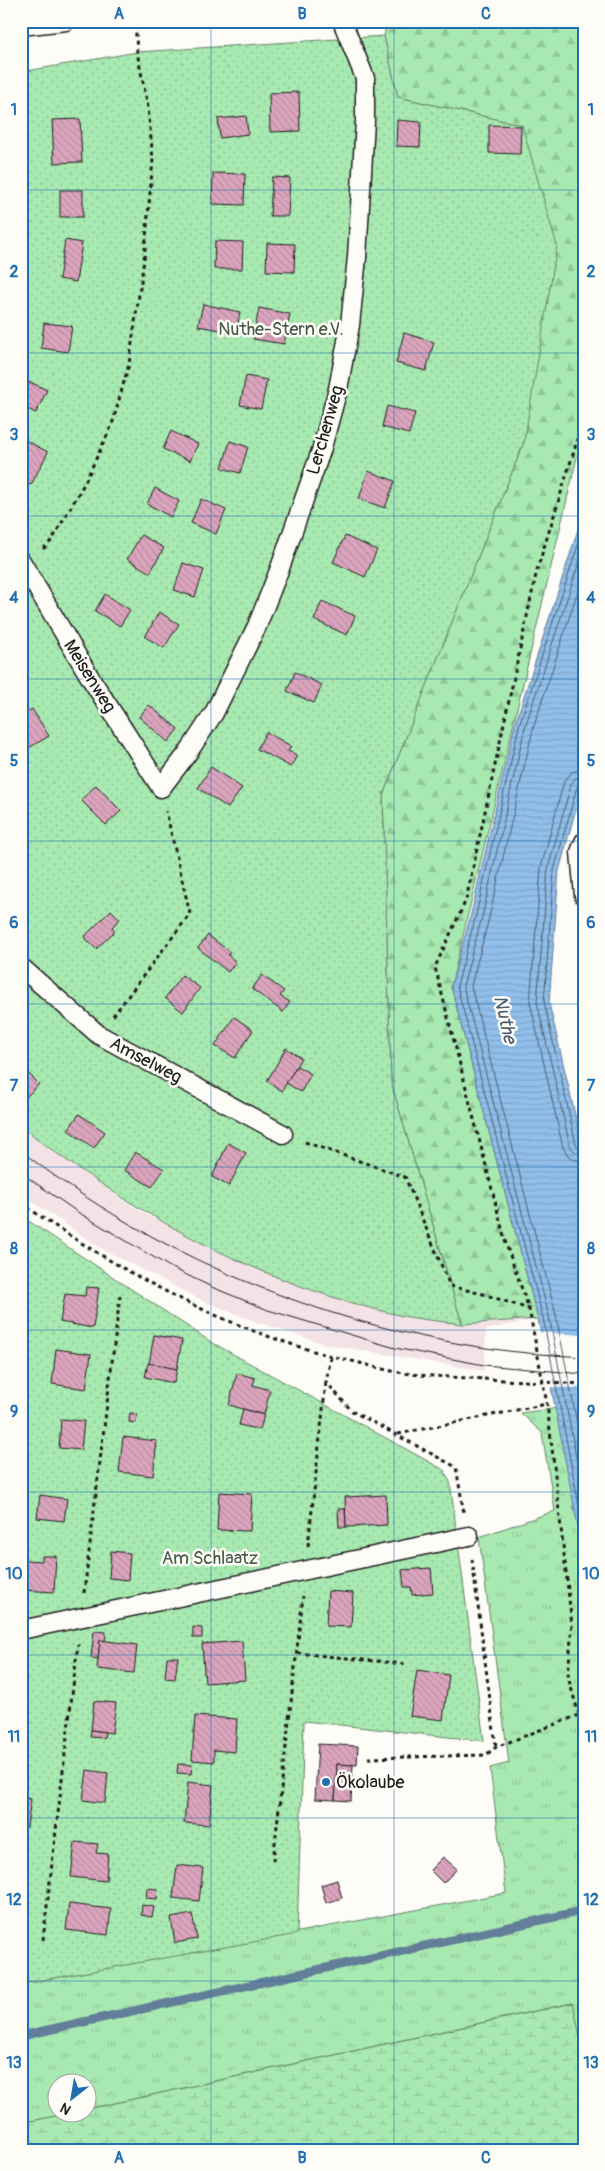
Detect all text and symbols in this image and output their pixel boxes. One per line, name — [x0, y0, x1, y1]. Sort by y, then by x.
text: A — [114, 4, 125, 24]
text: B — [297, 4, 307, 24]
text: C — [481, 4, 491, 24]
text: 1 — [11, 100, 17, 120]
text: 1 — [588, 100, 594, 120]
text: 2 — [10, 262, 19, 282]
text: 2 — [587, 262, 596, 282]
park label: Nuthe-Stern e.V. — [218, 318, 344, 341]
street label: Lerchenweg — [302, 383, 349, 477]
text: 3 — [10, 425, 19, 445]
text: 3 — [587, 425, 596, 445]
text: 4 — [9, 588, 19, 608]
text: 4 — [586, 588, 596, 608]
street label: Meisenweg — [58, 635, 121, 717]
text: 5 — [10, 751, 19, 771]
text: 5 — [587, 751, 596, 771]
text: 6 — [9, 913, 19, 933]
text: 6 — [586, 913, 596, 933]
water label: Nuthe — [488, 993, 523, 1047]
street label: Amselweg — [106, 1032, 186, 1089]
text: 7 — [10, 1076, 19, 1096]
text: 7 — [587, 1076, 596, 1096]
text: 8 — [10, 1239, 18, 1259]
text: 8 — [587, 1239, 595, 1259]
text: 9 — [10, 1402, 18, 1422]
text: 9 — [587, 1402, 595, 1422]
park label: Am Schlaatz — [162, 1547, 258, 1570]
text: 10 — [5, 1564, 23, 1584]
text: 10 — [582, 1564, 600, 1584]
text: 11 — [8, 1727, 20, 1747]
text: 11 — [585, 1727, 597, 1747]
place label: Ökolaube — [336, 1771, 405, 1794]
marker: Ökolaube — [320, 1776, 332, 1788]
text: 12 — [6, 1890, 22, 1910]
text: 12 — [583, 1890, 599, 1910]
text: 13 — [6, 2053, 22, 2073]
text: 13 — [583, 2053, 599, 2073]
north arrow — [48, 2074, 98, 2124]
text: N — [57, 2099, 74, 2118]
text: A — [114, 2148, 125, 2168]
text: B — [297, 2148, 307, 2168]
text: C — [481, 2148, 491, 2168]

